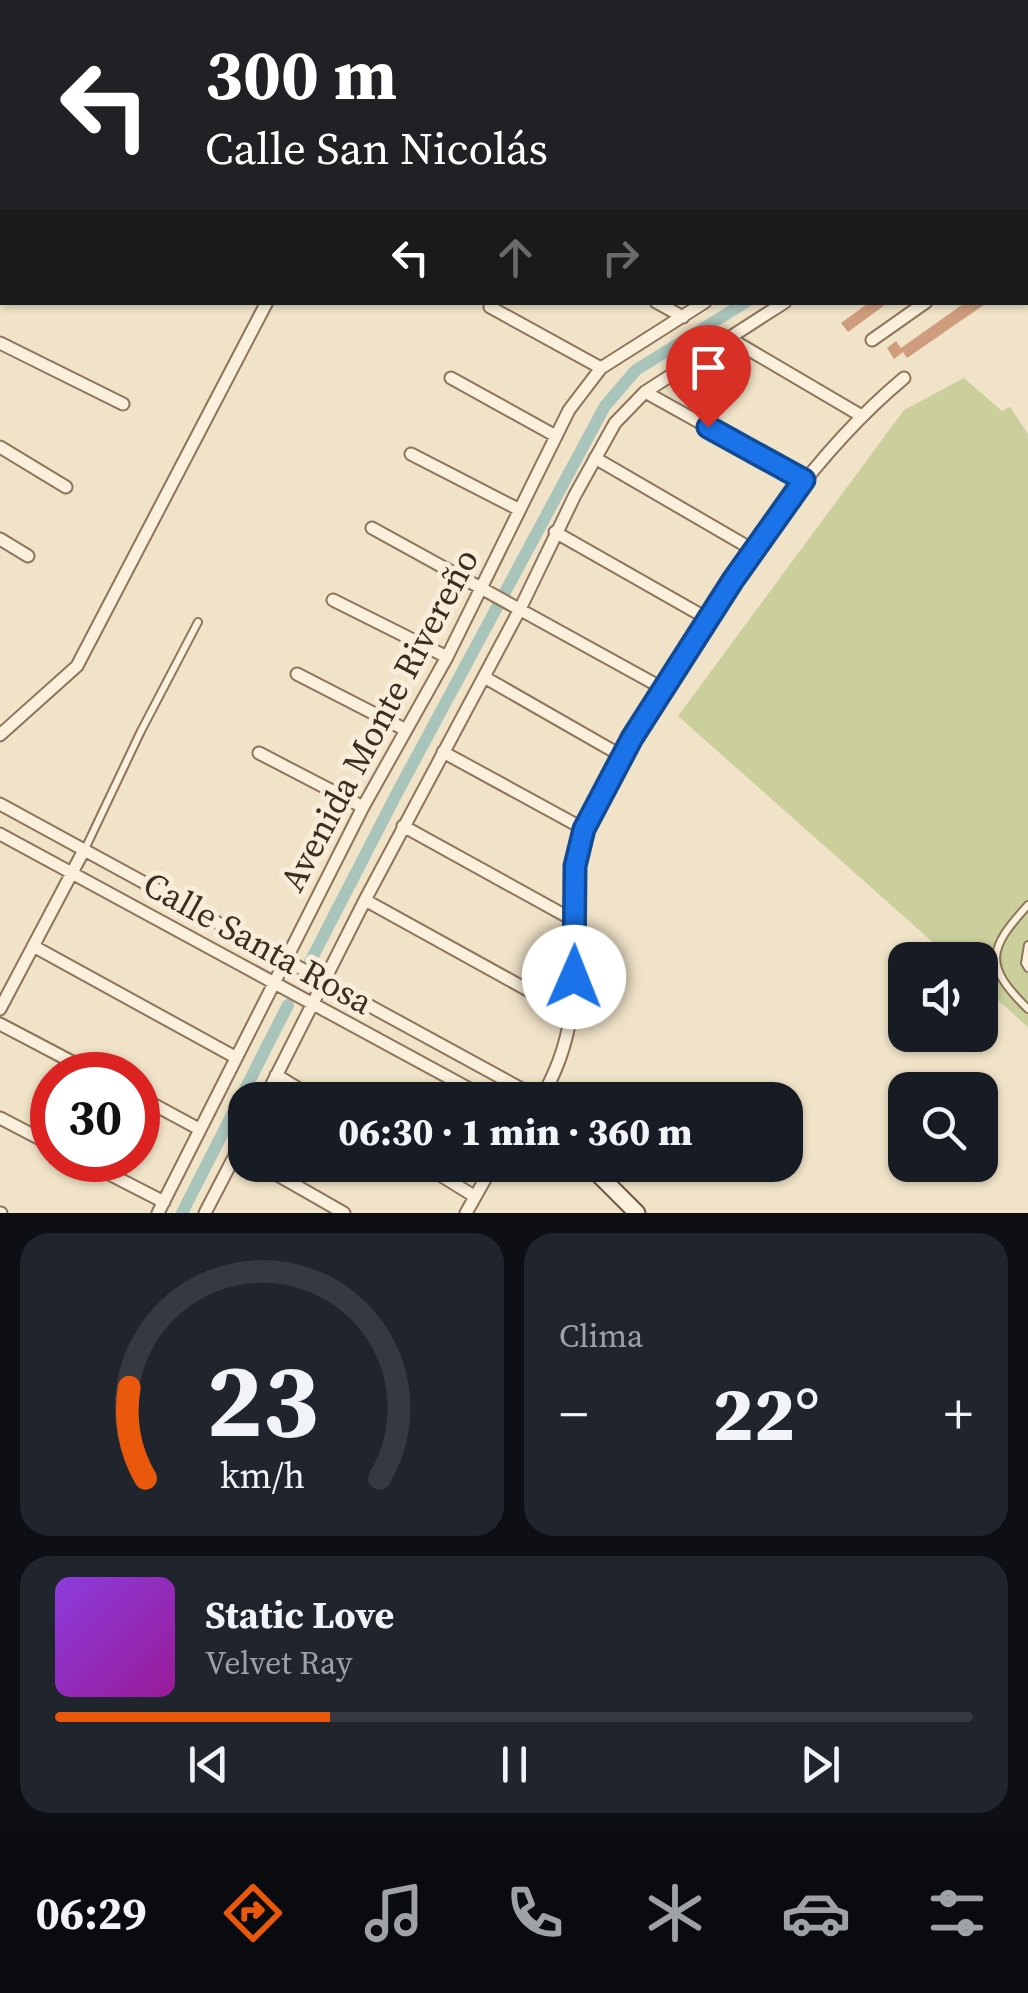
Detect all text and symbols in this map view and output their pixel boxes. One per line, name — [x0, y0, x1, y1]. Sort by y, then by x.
text: 300 m — [205, 26, 397, 122]
icon: left — [40, 40, 170, 170]
text: Calle San Nicolás — [205, 117, 548, 179]
icon: left — [383, 230, 438, 285]
icon: ahead — [488, 230, 543, 285]
icon: right — [593, 230, 648, 285]
pin — [666, 325, 751, 428]
icon: arrive — [681, 340, 736, 395]
street label: Avenida Monte Rivereño — [268, 540, 490, 900]
street label: Calle Santa Rosa — [135, 860, 381, 1026]
position arrow — [522, 925, 626, 1029]
map controls — [888, 942, 998, 1182]
button: sound — [888, 942, 998, 1052]
speed limit sign: 30 — [30, 1052, 160, 1182]
button: search — [888, 1072, 998, 1182]
text: 06:30 · 1 min · 360 m — [338, 1106, 693, 1158]
text: Clima — [559, 1314, 643, 1358]
text: 23 — [206, 1328, 318, 1471]
text: 22° — [712, 1362, 820, 1465]
text: − — [559, 1376, 588, 1451]
text: + — [944, 1376, 973, 1451]
text: km/h — [219, 1451, 305, 1500]
text: Static Love — [205, 1589, 394, 1641]
text: Velvet Ray — [205, 1641, 352, 1685]
icon: previous — [181, 1737, 236, 1792]
icon: pause — [487, 1737, 542, 1792]
icon: next — [793, 1737, 848, 1792]
icon: directions — [218, 1878, 288, 1948]
icon: music — [359, 1878, 429, 1948]
icon: phone — [500, 1878, 570, 1948]
icon: climate — [640, 1878, 710, 1948]
icon: car — [781, 1878, 851, 1948]
icon: filters — [922, 1878, 992, 1948]
text: 06:29 — [35, 1882, 147, 1944]

